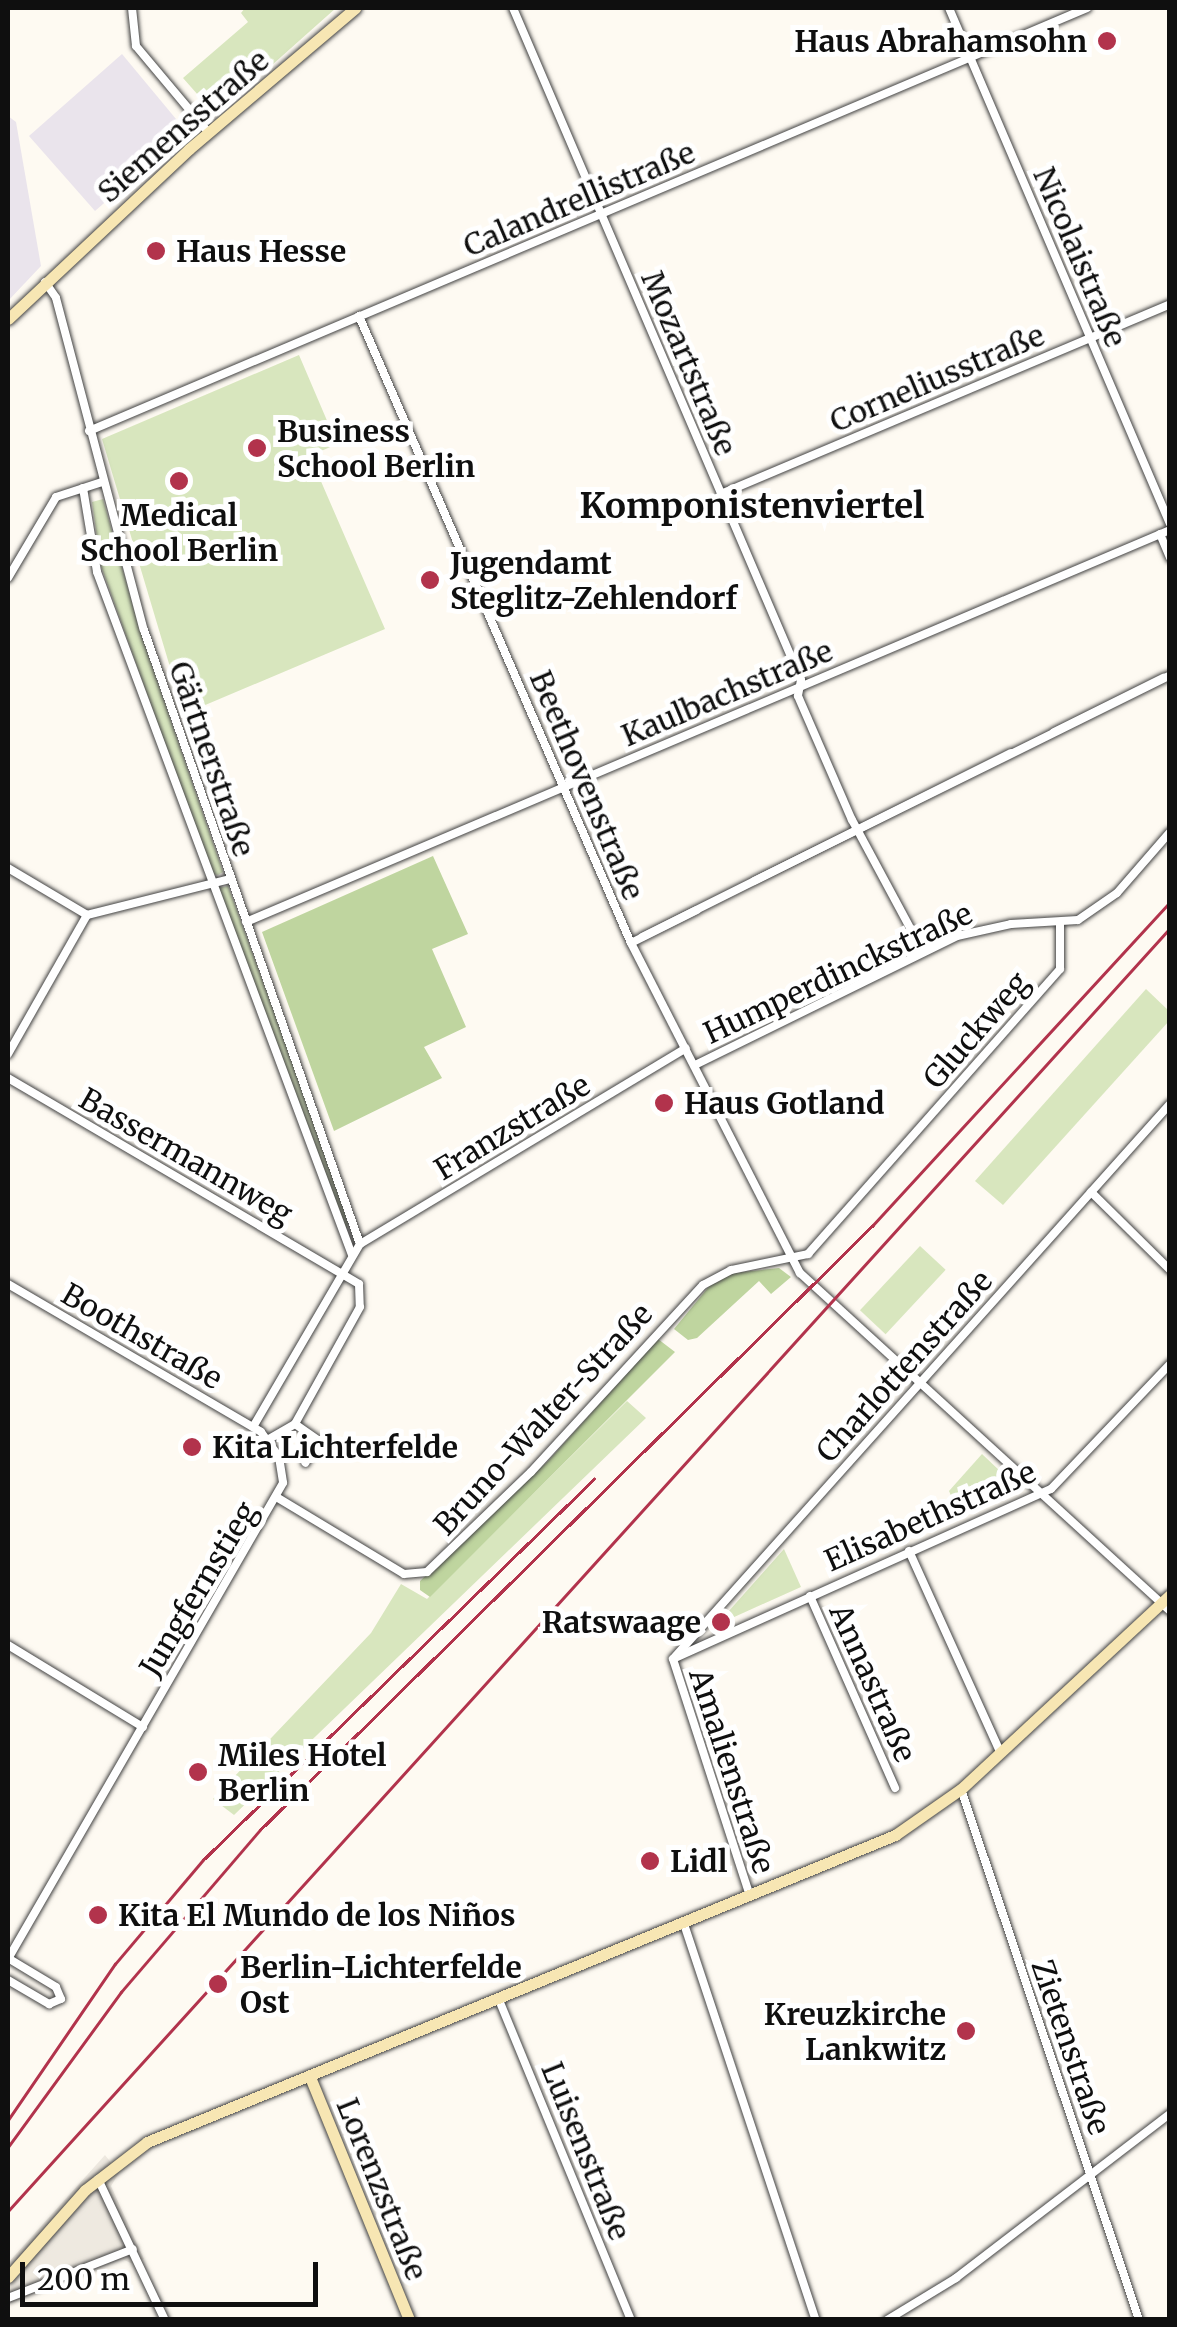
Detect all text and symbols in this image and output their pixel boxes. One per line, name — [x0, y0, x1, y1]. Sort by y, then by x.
place label: Haus Abrahamsohn — [794, 23, 1087, 59]
marker: Haus Abrahamsohn — [1096, 30, 1118, 52]
street label: Siemensstraße — [90, 42, 276, 210]
street label: Calandrellistraße — [458, 134, 700, 264]
street label: Nicolaistraße — [1026, 162, 1134, 352]
place label: Haus Hesse — [176, 233, 346, 269]
marker: Haus Hesse — [145, 240, 167, 262]
street label: Mozartstraße — [634, 266, 744, 460]
street label: Corneliusstraße — [825, 317, 1049, 439]
place label: Business School Berlin — [277, 413, 475, 484]
marker: Business School Berlin — [246, 437, 268, 459]
marker: Medical School Berlin — [168, 470, 190, 492]
district label: Komponistenviertel — [580, 485, 924, 527]
place label: Medical School Berlin — [80, 497, 278, 568]
place label: Jugendamt Steglitz-Zehlendorf — [450, 545, 737, 616]
marker: Jugendamt Steglitz-Zehlendorf — [419, 569, 441, 591]
street label: Kaulbachstraße — [616, 632, 838, 754]
street label: Gärtnerstraße — [162, 657, 262, 861]
street label: Beethovenstraße — [523, 665, 651, 905]
street label: Humperdinckstraße — [698, 895, 978, 1051]
street label: Gluckweg — [916, 965, 1036, 1095]
street label: Franzstraße — [428, 1067, 596, 1187]
street label: Bassermannweg — [73, 1080, 299, 1232]
place label: Haus Gotland — [684, 1085, 884, 1121]
marker: Haus Gotland — [653, 1092, 675, 1114]
street label: Charlottenstraße — [809, 1263, 999, 1469]
street label: Boothstraße — [55, 1276, 229, 1396]
street label: Bruno-Walter-Straße — [426, 1296, 660, 1542]
place label: Kita Lichterfelde — [212, 1429, 458, 1465]
marker: Kita Lichterfelde — [181, 1436, 203, 1458]
street label: Elisabethstraße — [819, 1453, 1041, 1579]
street label: Jungfernstieg — [132, 1495, 264, 1683]
street label: Annastraße — [822, 1599, 924, 1767]
place label: Ratswaage — [542, 1604, 701, 1640]
marker: Ratswaage — [710, 1611, 732, 1633]
street label: Amalienstraße — [682, 1664, 782, 1878]
place label: Miles Hotel Berlin — [218, 1737, 387, 1808]
marker: Miles Hotel Berlin — [187, 1761, 209, 1783]
place label: Lidl — [670, 1843, 727, 1879]
marker: Lidl — [639, 1850, 661, 1872]
place label: Kita El Mundo de los Niños — [118, 1897, 516, 1933]
marker: Kita El Mundo de los Niños — [87, 1904, 109, 1926]
place label: Berlin-Lichterfelde Ost — [240, 1949, 522, 2020]
street label: Zietenstraße — [1024, 1955, 1118, 2139]
marker: Berlin-Lichterfelde Ost — [205, 1971, 231, 1997]
place label: Kreuzkirche Lankwitz — [764, 1996, 946, 2066]
marker: Kreuzkirche Lankwitz — [955, 2020, 977, 2042]
street label: Luisenstraße — [534, 2057, 638, 2245]
street label: Lorenzstraße — [329, 2093, 435, 2285]
scale bar — [25, 2242, 322, 2304]
text: 200 m — [37, 2260, 130, 2298]

